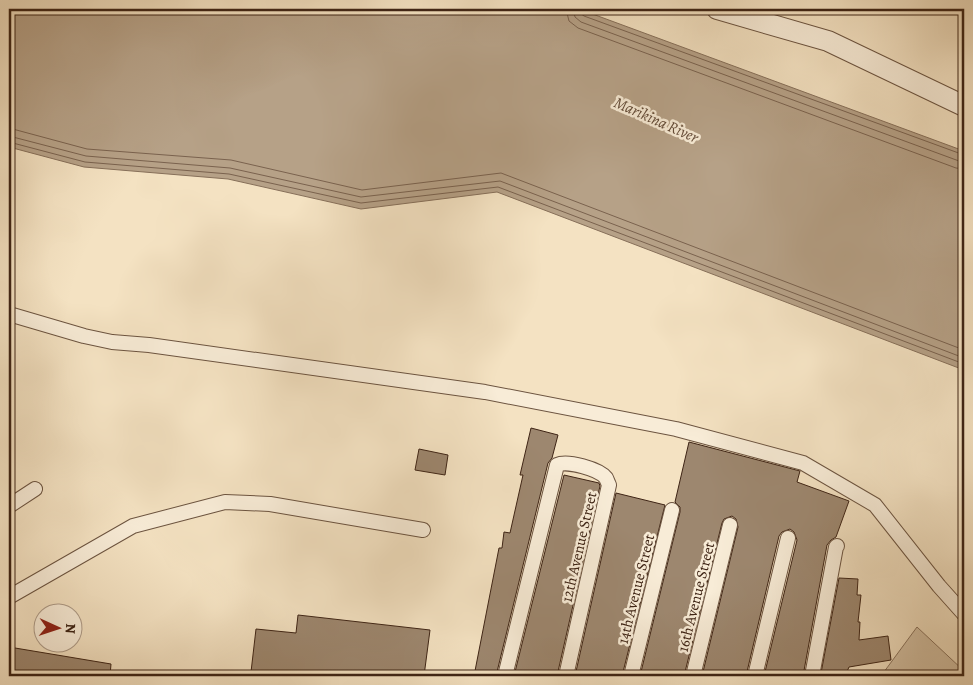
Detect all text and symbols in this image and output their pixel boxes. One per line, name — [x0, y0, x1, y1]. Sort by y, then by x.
water label: Marikina River — [610, 92, 702, 149]
street label: 12th Avenue Street — [557, 490, 601, 604]
street label: 14th Avenue Street — [613, 532, 659, 646]
street label: 16th Avenue Street — [673, 540, 719, 654]
north arrow — [32, 602, 82, 652]
text: N — [61, 623, 80, 634]

